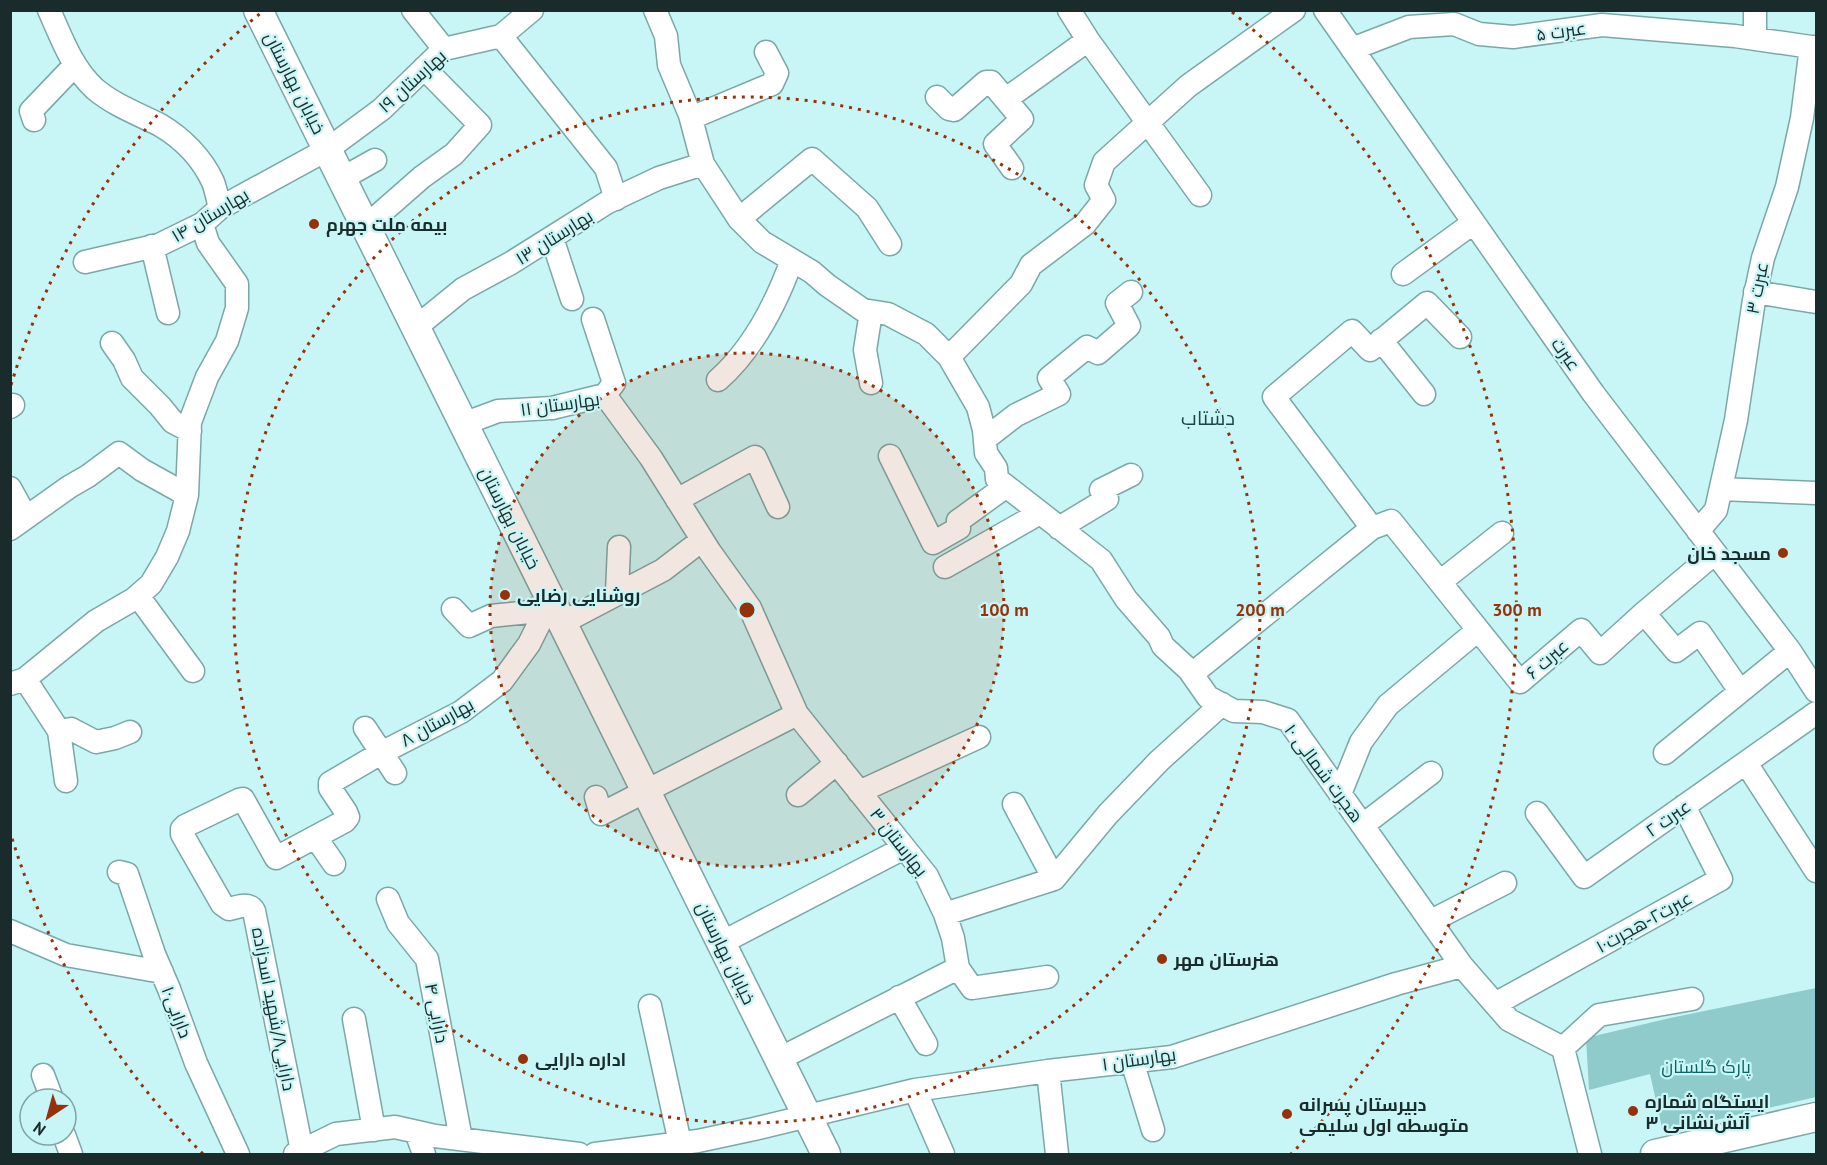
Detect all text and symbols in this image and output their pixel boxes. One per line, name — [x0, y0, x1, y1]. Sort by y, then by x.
street label: عبرت ۵ — [1535, 16, 1587, 46]
street label: خیابان بهارستان — [259, 28, 331, 138]
street label: بهارستان ۱۹ — [373, 44, 451, 118]
street label: بهارستان ۱۴ — [167, 183, 253, 247]
street label: بهارستان ۱۳ — [511, 204, 597, 270]
place label: بیمه ملت جهرم — [326, 213, 447, 237]
marker: بیمه ملت جهرم — [307, 217, 321, 231]
street label: عبرت ۳ — [1741, 260, 1773, 316]
street label: عبرت — [1546, 333, 1586, 375]
street label: بهارستان ۱۱ — [519, 387, 601, 421]
district label: دشتاب — [1181, 405, 1235, 431]
street label: خیابان بهارستان — [474, 463, 546, 573]
place label: مسجد خان — [1687, 542, 1771, 565]
marker: مسجد خان — [1776, 546, 1790, 560]
place label: روشنایی رضایی — [517, 584, 640, 607]
marker: روشنایی رضایی — [498, 588, 512, 602]
text: 100 m — [979, 598, 1029, 621]
text: 200 m — [1235, 598, 1285, 621]
text: 300 m — [1492, 598, 1542, 621]
centre of rings — [737, 600, 757, 620]
street label: عبرت ۶ — [1521, 634, 1573, 684]
street label: بهارستان ۸ — [396, 692, 478, 752]
street label: هجرت شمالی ۱۰ — [1279, 719, 1369, 827]
street label: عبرت ۲ — [1641, 794, 1695, 842]
street label: بهارستان ۳ — [865, 803, 933, 881]
street label: عبرت۲-هجرت۱۰ — [1592, 886, 1696, 958]
street label: خیابان بهارستان — [691, 898, 761, 1008]
street label: دارایی۸/شهید اسدزاده — [247, 925, 301, 1093]
place label: هنرستان مهر — [1173, 948, 1279, 971]
marker: هنرستان مهر — [1155, 952, 1169, 966]
street label: دارایی ۴ — [420, 981, 454, 1045]
street label: دارایی۱۰ — [157, 983, 197, 1041]
street label: بهارستان ۱ — [1100, 1042, 1178, 1076]
place label: اداره دارایی — [535, 1048, 626, 1071]
marker: اداره دارایی — [516, 1052, 530, 1066]
park label: پارک گلستان — [1661, 1055, 1751, 1079]
north arrow — [18, 1087, 78, 1147]
place label: ایستگاه شماره ۳ آتش‌نشانی — [1645, 1090, 1769, 1134]
place label: دبیرستان پسرانه متوسطه اول سلیمی — [1299, 1093, 1469, 1137]
marker: ایستگاه شماره ۳ آتش‌نشانی — [1626, 1104, 1640, 1118]
marker: دبیرستان پسرانه متوسطه اول سلیمی — [1280, 1107, 1294, 1121]
text: N — [29, 1118, 49, 1140]

